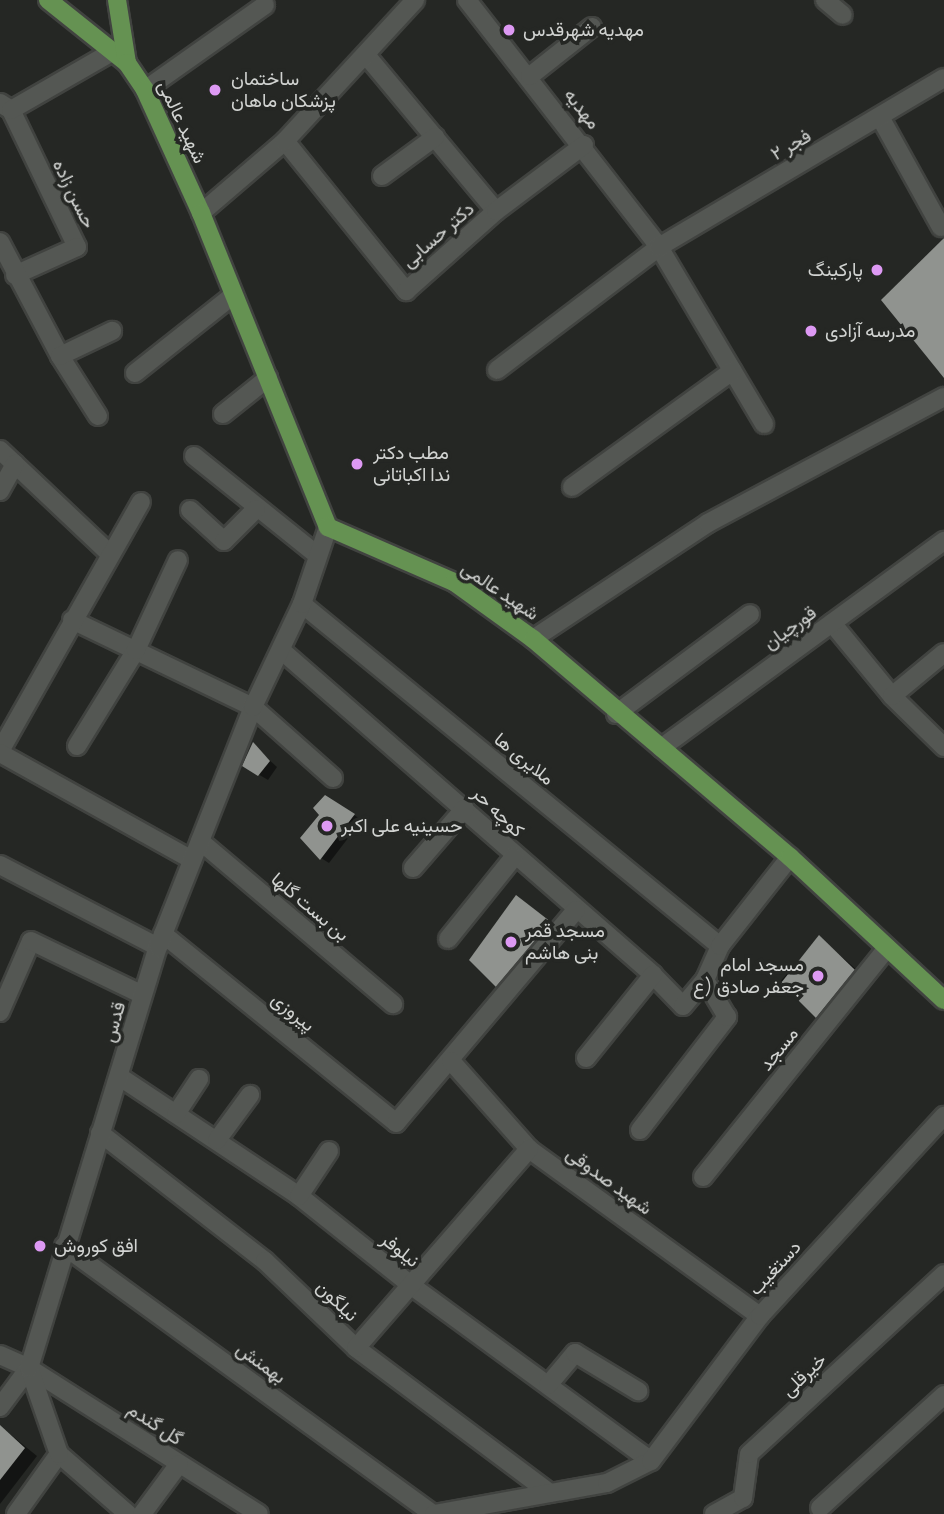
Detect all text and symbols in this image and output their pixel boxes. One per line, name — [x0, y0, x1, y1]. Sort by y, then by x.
place label: مهدیه شهرقدس — [523, 19, 644, 41]
marker: مهدیه شهرقدس — [501, 22, 517, 38]
place label: ساختمان پزشکان ماهان — [231, 68, 336, 112]
street label: شهید عالمی — [153, 77, 211, 167]
marker: ساختمان پزشکان ماهان — [205, 80, 225, 100]
street label: مهدیه — [559, 84, 605, 134]
street label: فجر ۲ — [767, 124, 815, 166]
street label: حسن زاده — [48, 156, 100, 232]
street label: دکتر حسابی — [397, 197, 479, 273]
place label: پارکینگ — [808, 259, 863, 281]
marker: پارکینگ — [869, 262, 885, 278]
place label: مدرسه آزادی — [825, 320, 915, 342]
marker: مدرسه آزادی — [803, 323, 819, 339]
place label: مطب دکتر ندا اکباتانی — [373, 442, 450, 486]
marker: مطب دکتر ندا اکباتانی — [347, 454, 367, 474]
street label: شهید عالمی — [457, 557, 543, 625]
street label: قورچیان — [759, 601, 821, 655]
street label: ملایری ها — [489, 728, 559, 790]
street label: کوچه حر — [467, 782, 529, 842]
place label: حسینیه علی اکبر — [341, 815, 462, 837]
marker: حسینیه علی اکبر — [319, 818, 335, 834]
street label: بن بست گلها — [266, 868, 354, 946]
place label: مسجد قمر بنی هاشم — [525, 920, 605, 964]
marker: مسجد قمر بنی هاشم — [503, 934, 519, 950]
place label: مسجد امام جعفر صادق (ع — [693, 954, 804, 998]
marker: مسجد امام جعفر صادق (ع — [810, 968, 826, 984]
street label: پیروزی — [267, 988, 319, 1036]
street label: قدس — [97, 999, 131, 1045]
street label: مسجد — [755, 1023, 803, 1075]
street label: شهید صدوقی — [562, 1142, 656, 1220]
street label: نیلوفر — [376, 1228, 424, 1272]
place label: افق کوروش — [54, 1235, 138, 1257]
street label: دستغیب — [744, 1236, 806, 1300]
marker: افق کوروش — [32, 1238, 48, 1254]
street label: نیلگون — [311, 1276, 363, 1326]
street label: بهمنش — [232, 1337, 290, 1389]
street label: خیرقلی — [777, 1348, 831, 1402]
street label: گل گندم — [123, 1398, 187, 1450]

